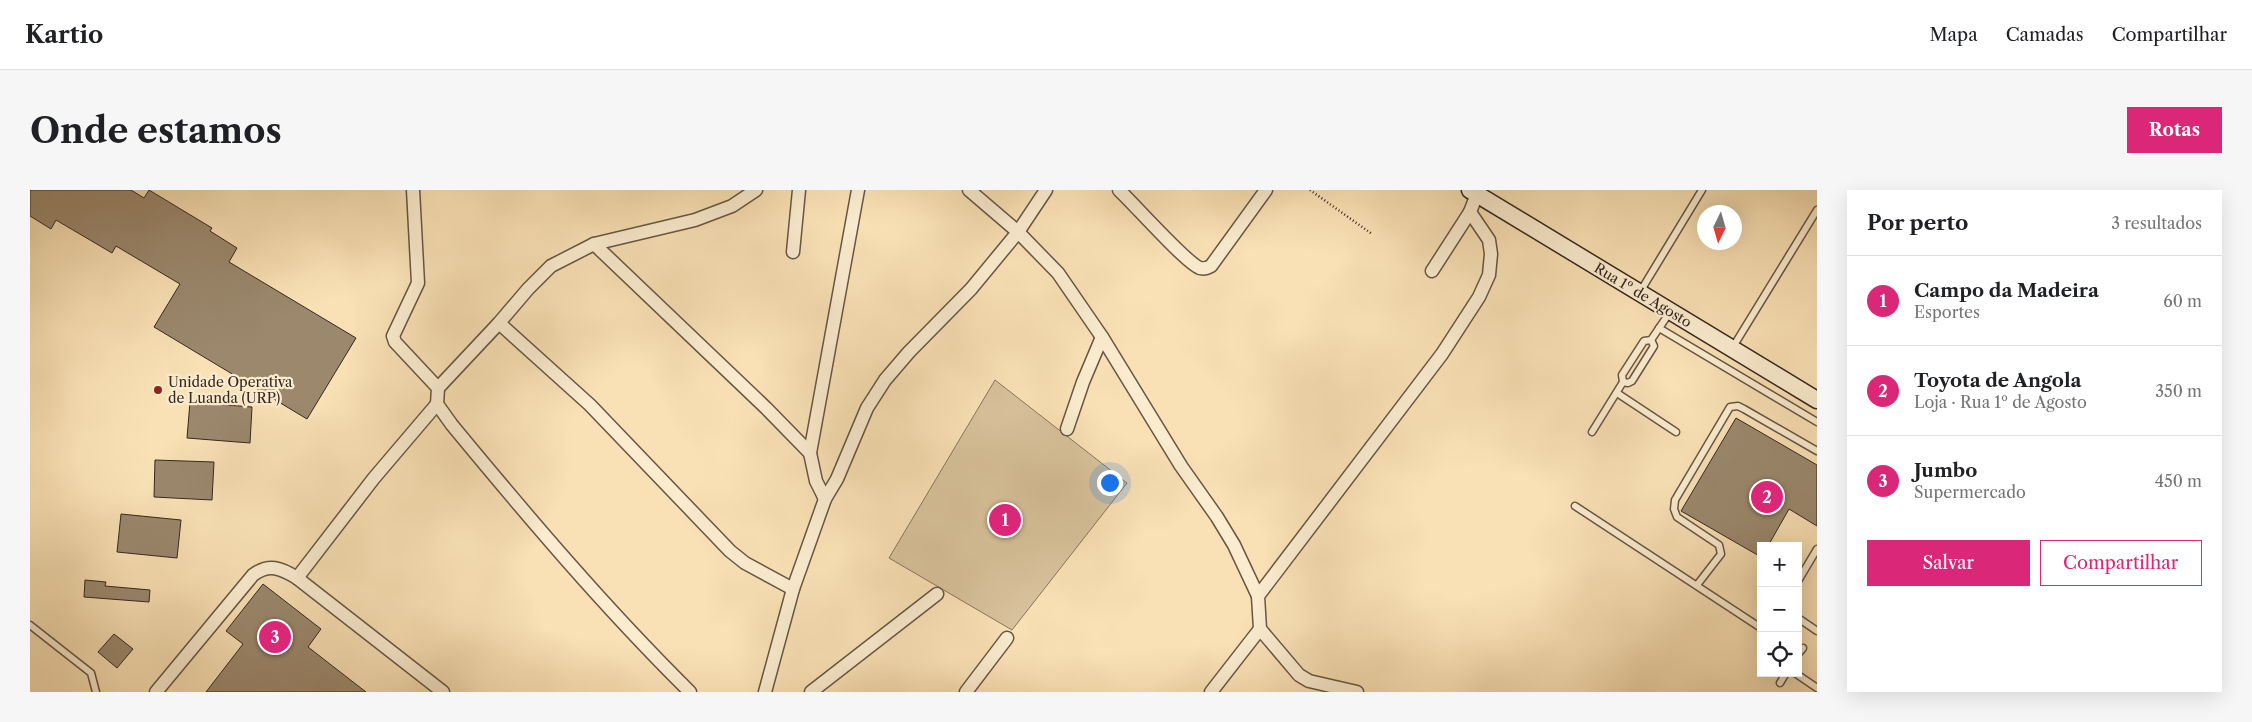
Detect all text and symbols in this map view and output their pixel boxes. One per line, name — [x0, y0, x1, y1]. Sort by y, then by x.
text: Kartio — [25, 20, 103, 49]
text: Mapa — [1930, 24, 1978, 46]
text: Camadas — [2006, 24, 2084, 46]
text: Compartilhar — [2112, 24, 2227, 46]
button: Rotas — [2127, 107, 2222, 153]
text: Onde estamos — [30, 109, 282, 152]
north arrow — [1697, 205, 1742, 250]
text: Por perto — [1867, 210, 1968, 235]
text: 3 resultados — [2111, 213, 2202, 233]
street label: Rua 1º de Agosto — [1591, 259, 1695, 331]
text: Campo da Madeira — [1914, 279, 2099, 302]
text: 1 — [1879, 291, 1887, 311]
text: 60 m — [2163, 291, 2202, 311]
text: Esportes — [1914, 302, 1980, 322]
text: Toyota de Angola — [1914, 369, 2082, 392]
place label: Unidade Operativa de Luanda (URP) — [168, 373, 293, 407]
text: 2 — [1878, 381, 1888, 401]
text: 350 m — [2155, 381, 2202, 401]
marker: Unidade Operativa de Luanda (URP) — [152, 384, 164, 396]
text: Loja · Rua 1º de Agosto — [1914, 392, 2087, 412]
text: Jumbo — [1914, 459, 1977, 482]
your location — [1097, 470, 1123, 496]
text: 3 — [1878, 471, 1888, 491]
text: 450 m — [2155, 471, 2202, 491]
pin: 2 — [1751, 478, 1783, 516]
text: Supermercado — [1914, 482, 2026, 502]
pin: 1 — [989, 501, 1021, 539]
button: Salvar — [1867, 540, 2030, 586]
button: Compartilhar — [2040, 540, 2202, 586]
map controls — [1757, 542, 1802, 677]
button: + — [1757, 542, 1802, 587]
button: − — [1757, 587, 1802, 632]
pin: 3 — [259, 618, 291, 656]
button: locate — [1757, 632, 1802, 677]

